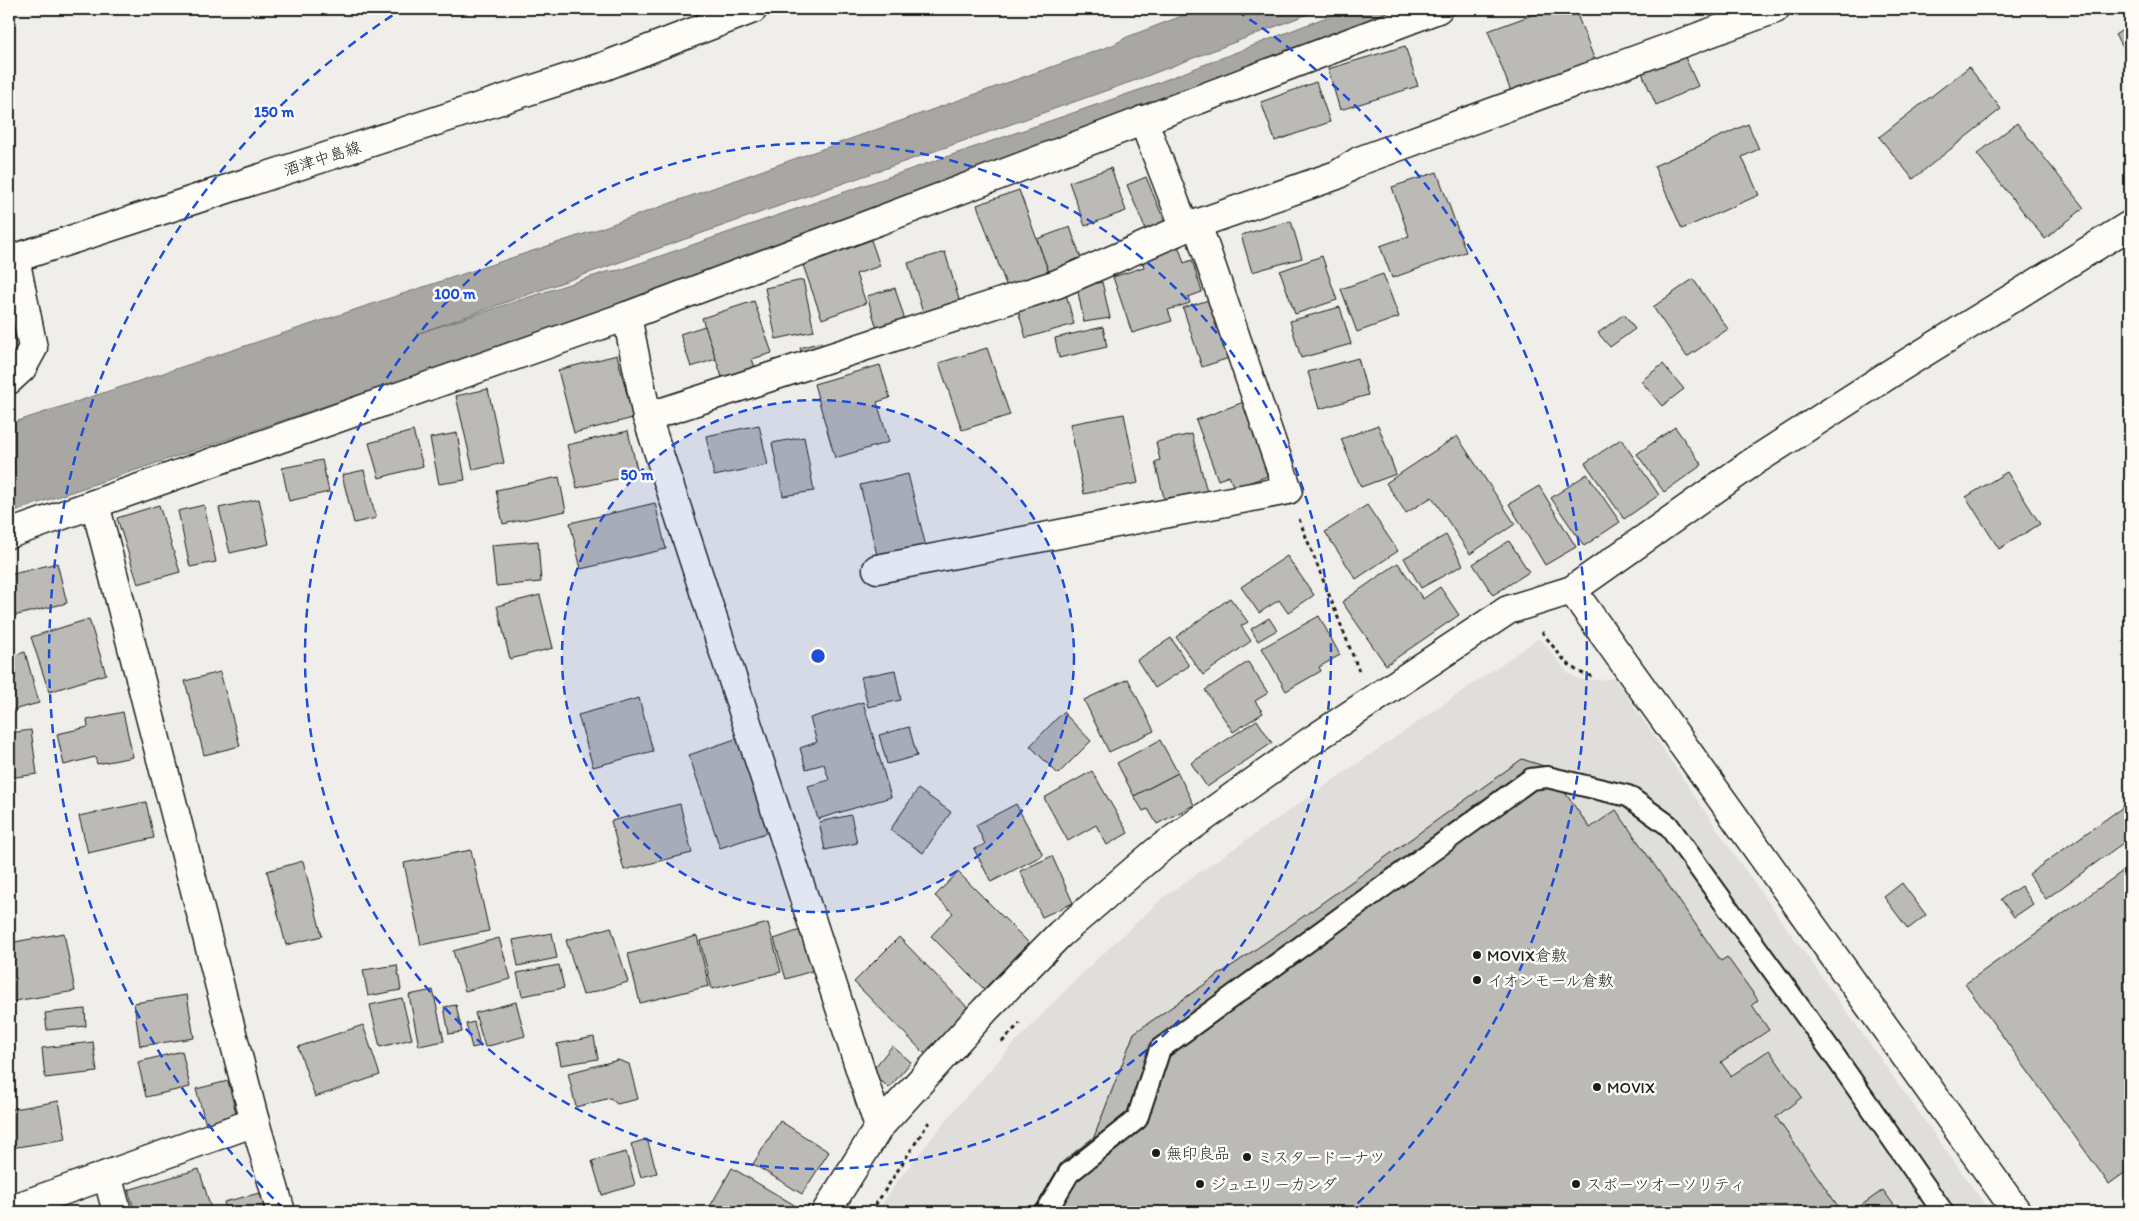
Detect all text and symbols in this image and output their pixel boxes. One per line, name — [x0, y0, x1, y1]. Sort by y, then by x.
text: 150 m — [254, 103, 294, 121]
street label: 酒津中島線 — [281, 137, 363, 180]
text: 100 m — [434, 285, 476, 303]
text: 50 m — [620, 466, 654, 484]
centre of rings — [809, 647, 827, 665]
place label: MOVIX倉敷 — [1487, 946, 1567, 965]
marker: MOVIX倉敷 — [1471, 949, 1483, 961]
place label: イオンモール倉敷 — [1487, 971, 1613, 990]
marker: イオンモール倉敷 — [1471, 974, 1483, 986]
place label: MOVIX — [1607, 1078, 1655, 1097]
marker: MOVIX — [1591, 1081, 1603, 1093]
place label: 無印良品 — [1166, 1144, 1230, 1163]
marker: 無印良品 — [1150, 1147, 1162, 1159]
place label: ミスタードーナツ — [1257, 1148, 1385, 1167]
marker: ミスタードーナツ — [1241, 1151, 1253, 1163]
place label: ジュエリーカンダ — [1210, 1175, 1337, 1194]
place label: スポーツオーソリティ — [1586, 1175, 1746, 1194]
marker: ジュエリーカンダ — [1194, 1178, 1206, 1190]
marker: スポーツオーソリティ — [1570, 1178, 1582, 1190]

